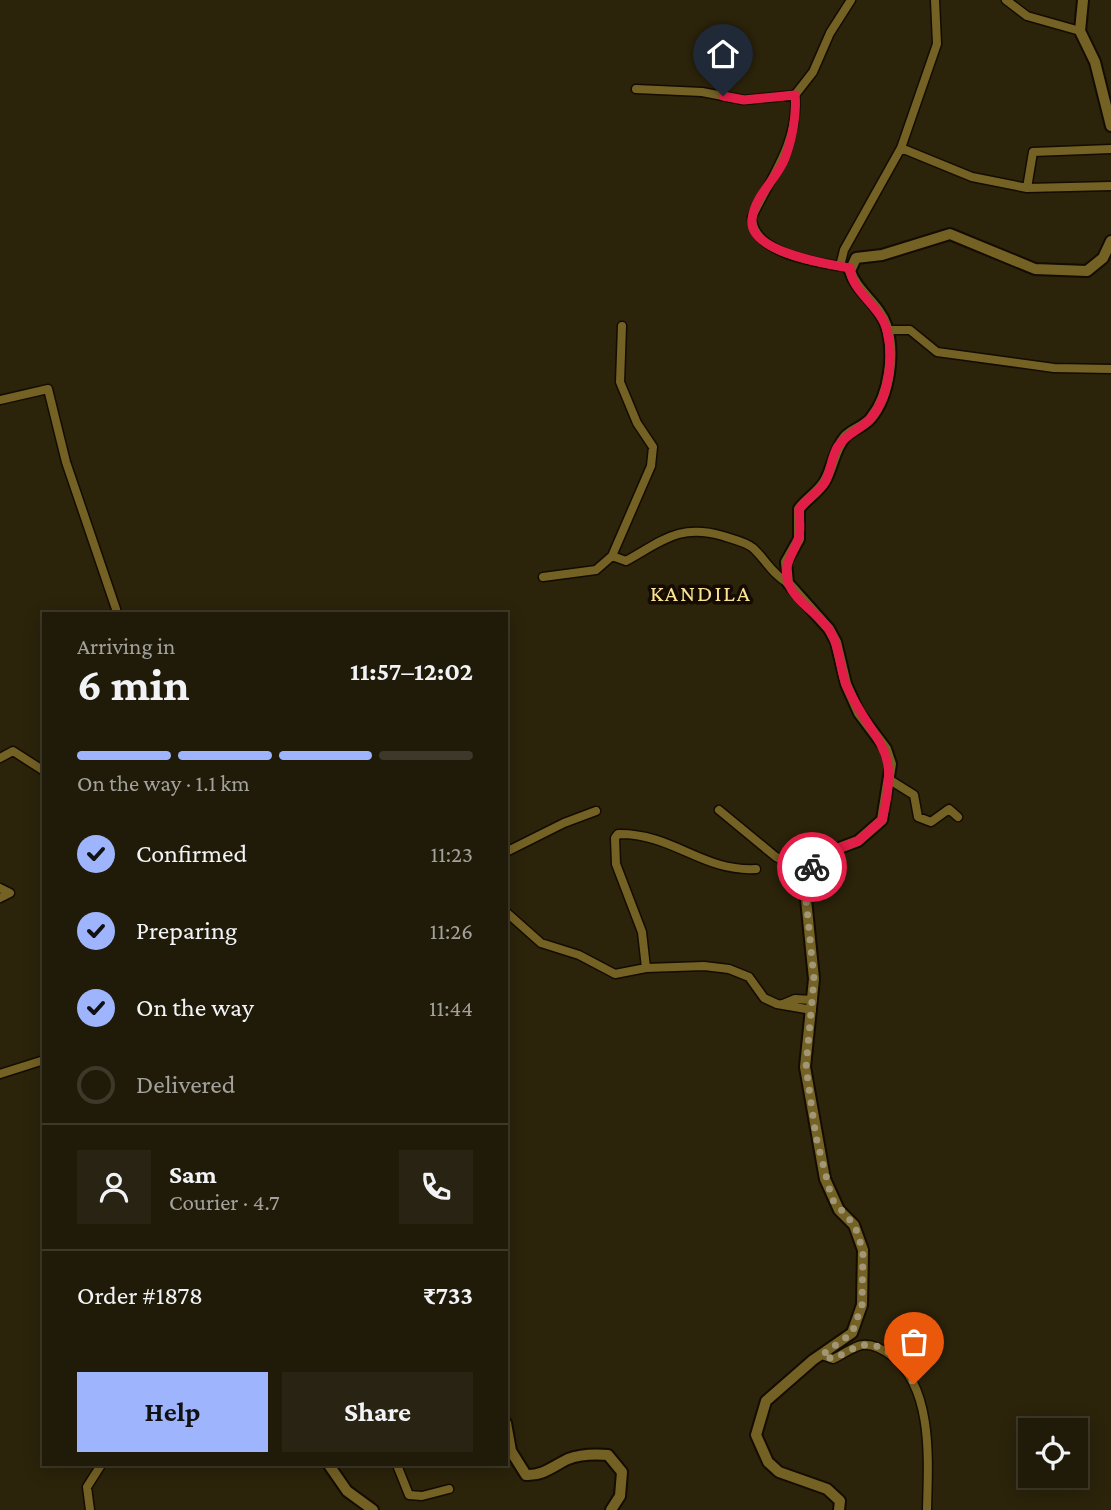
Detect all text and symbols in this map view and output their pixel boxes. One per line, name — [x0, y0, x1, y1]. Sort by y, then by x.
pin — [693, 24, 753, 96]
icon: home — [704, 35, 742, 73]
district label: KANDILA — [650, 580, 752, 606]
text: Arriving in — [77, 633, 175, 659]
text: 11:57–12:02 — [350, 657, 473, 686]
text: 6 min — [77, 659, 190, 710]
text: On the way · 1.1 km — [77, 770, 250, 796]
courier — [777, 832, 847, 902]
icon: check — [77, 835, 115, 873]
text: Confirmed — [136, 839, 247, 868]
text: 11:23 — [431, 841, 473, 867]
icon: bike — [793, 848, 831, 886]
icon: check — [77, 912, 115, 950]
text: Preparing — [136, 916, 237, 945]
text: 11:26 — [430, 918, 473, 944]
icon: check — [77, 989, 115, 1027]
text: On the way — [136, 993, 254, 1022]
text: 11:44 — [429, 995, 473, 1021]
text: Delivered — [136, 1070, 235, 1099]
button: person — [77, 1150, 151, 1224]
button: phone — [399, 1150, 473, 1224]
text: Sam — [169, 1160, 217, 1189]
text: Courier · 4.7 — [169, 1189, 280, 1215]
text: Order #1878 — [77, 1281, 203, 1310]
text: ₹733 — [423, 1281, 473, 1310]
pin — [884, 1312, 944, 1384]
icon: bag — [895, 1323, 933, 1361]
button: Help — [77, 1372, 268, 1452]
button: Share — [282, 1372, 473, 1452]
map controls — [1018, 1418, 1088, 1488]
button: locate — [1018, 1418, 1088, 1488]

